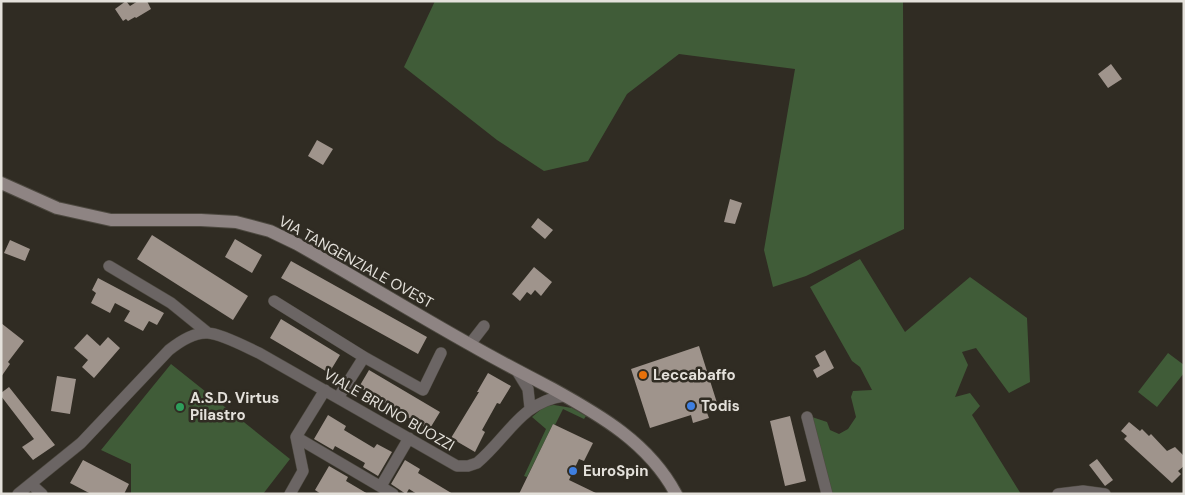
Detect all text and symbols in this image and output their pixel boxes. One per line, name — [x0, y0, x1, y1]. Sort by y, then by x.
street label: VIA TANGENZIALE OVEST — [275, 211, 437, 313]
street label: VIALE BRUNO BUOZZI — [320, 364, 458, 456]
place label: Leccabaffo — [653, 365, 736, 385]
marker: Leccabaffo — [637, 369, 649, 381]
place label: A.S.D. Virtus Pilastro — [190, 388, 279, 425]
place label: Todis — [701, 396, 740, 416]
marker: Todis — [685, 400, 697, 412]
marker: A.S.D. Virtus Pilastro — [174, 401, 186, 413]
place label: EuroSpin — [583, 461, 648, 481]
marker: EuroSpin — [567, 465, 579, 477]

